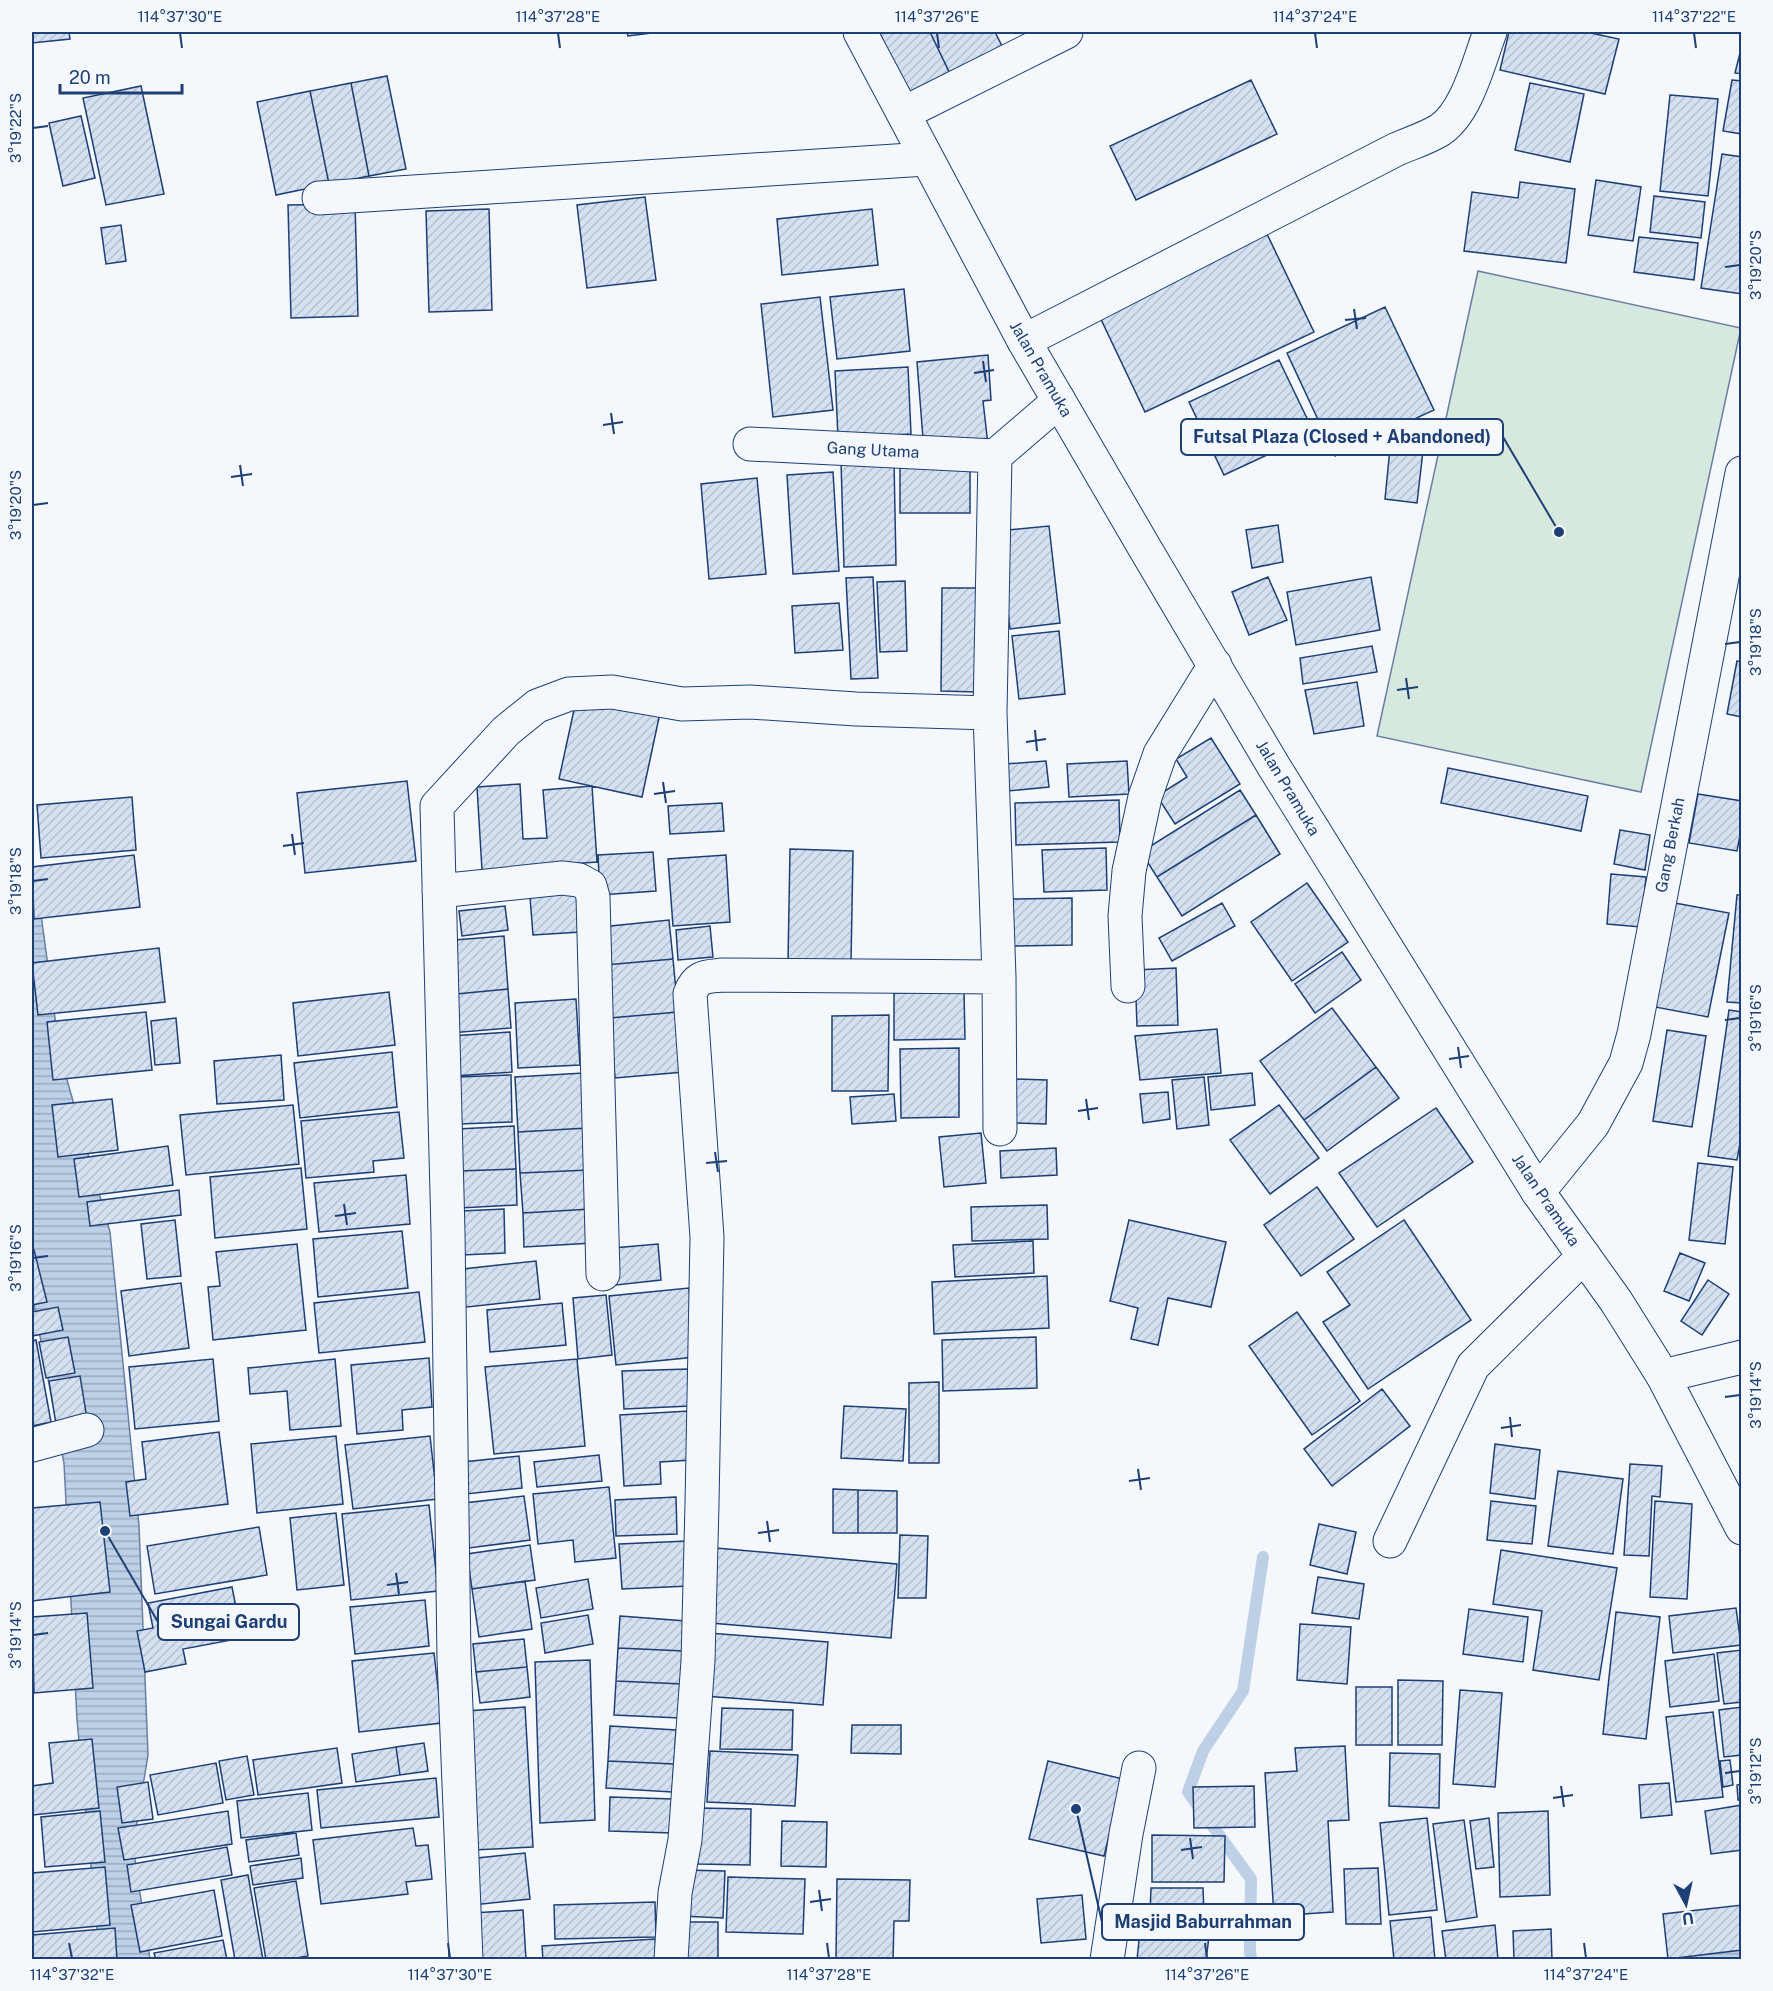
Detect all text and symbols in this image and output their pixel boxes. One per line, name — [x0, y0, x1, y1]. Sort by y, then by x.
text: 114°37'30"E — [138, 8, 222, 25]
text: 114°37'28"E — [516, 8, 600, 25]
text: 114°37'26"E — [895, 8, 979, 25]
text: 114°37'24"E — [1273, 8, 1357, 25]
text: 114°37'22"E — [1652, 8, 1736, 25]
scale bar — [60, 57, 182, 95]
text: 20 m — [69, 67, 111, 88]
text: 3°19'22"S — [7, 93, 24, 163]
text: 3°19'20"S — [1747, 230, 1764, 300]
street label: Jalan Pramuka — [1006, 318, 1076, 420]
callout: Futsal Plaza (Closed + Abandoned) — [1181, 419, 1503, 455]
text: Futsal Plaza (Closed + Abandoned) — [1193, 426, 1491, 447]
street label: Gang Utama — [826, 438, 920, 462]
text: 3°19'20"S — [7, 470, 24, 540]
text: 3°19'18"S — [1747, 608, 1764, 676]
street label: Jalan Pramuka — [1252, 737, 1324, 839]
street label: Gang Berkah — [1651, 796, 1689, 894]
text: 3°19'18"S — [7, 847, 24, 915]
text: 3°19'16"S — [1747, 984, 1764, 1052]
street label: Jalan Pramuka — [1508, 1150, 1584, 1250]
text: 3°19'16"S — [7, 1224, 24, 1292]
text: 3°19'14"S — [1747, 1361, 1764, 1429]
text: 3°19'14"S — [7, 1601, 24, 1669]
callout: Sungai Gardu — [158, 1604, 299, 1640]
text: Sungai Gardu — [171, 1611, 287, 1632]
text: 3°19'12"S — [1747, 1737, 1764, 1805]
north arrow — [1656, 1874, 1716, 1934]
callout: Masjid Baburrahman — [1102, 1904, 1304, 1940]
text: U — [1681, 1908, 1695, 1929]
text: Masjid Baburrahman — [1114, 1911, 1292, 1932]
text: 114°37'32"E — [30, 1966, 114, 1983]
text: 114°37'30"E — [408, 1966, 492, 1983]
text: 114°37'28"E — [787, 1966, 871, 1983]
text: 114°37'26"E — [1165, 1966, 1249, 1983]
text: 114°37'24"E — [1544, 1966, 1628, 1983]

